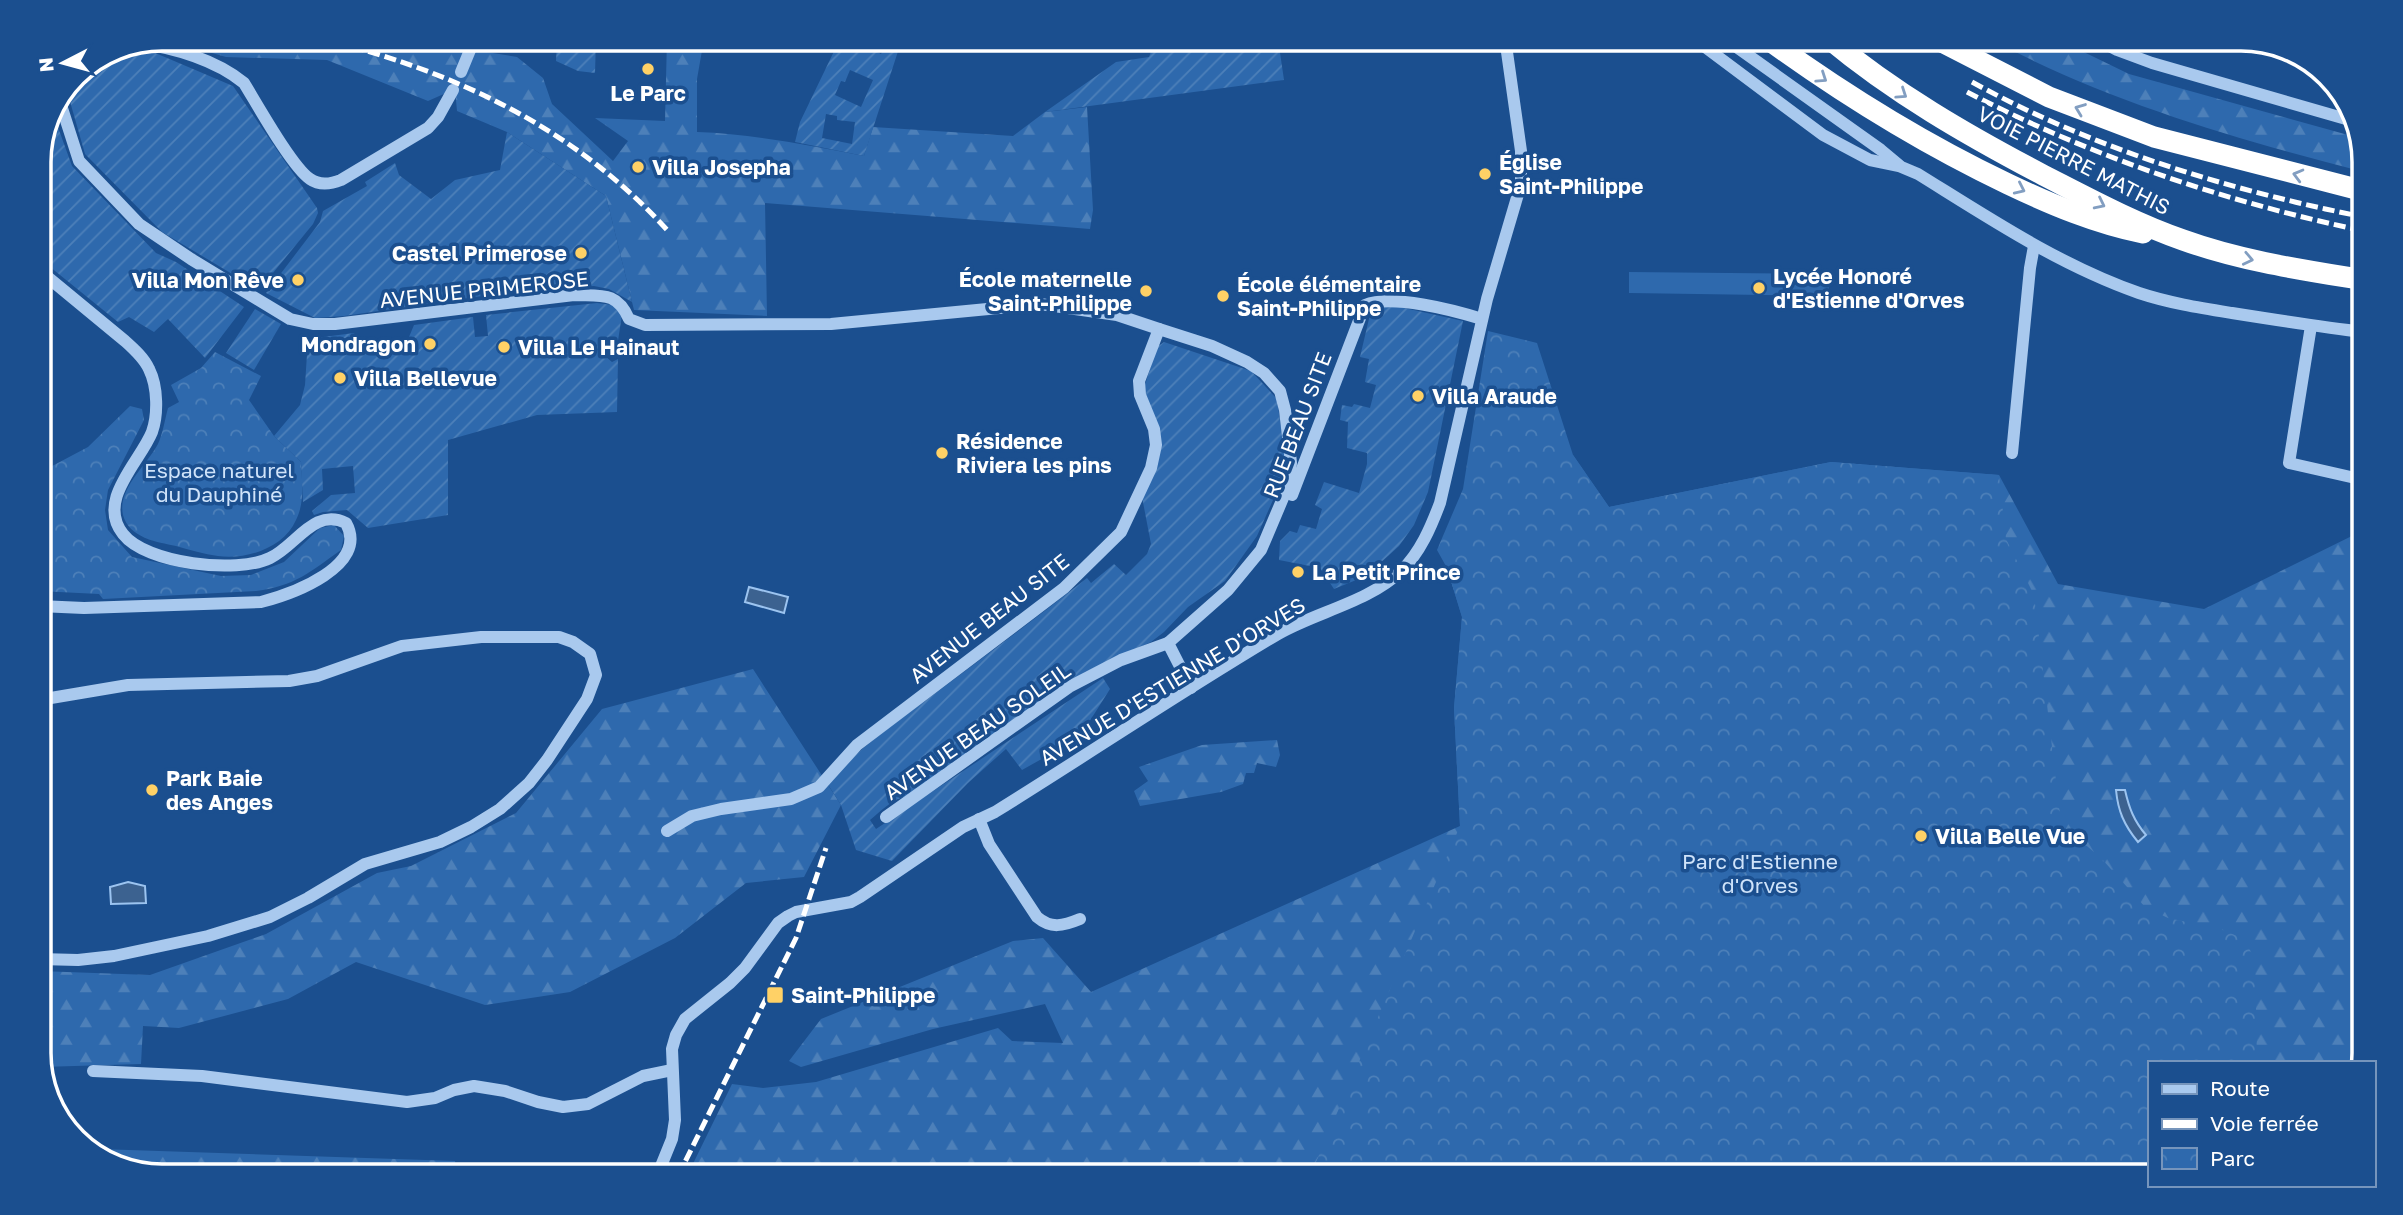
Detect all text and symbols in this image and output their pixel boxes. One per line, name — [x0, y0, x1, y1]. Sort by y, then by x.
north arrow — [28, 28, 98, 98]
text: N — [33, 56, 58, 73]
marker: Le Parc — [640, 61, 656, 77]
one-way arrow — [1814, 70, 1827, 82]
place label: Le Parc — [610, 80, 686, 106]
one-way arrow — [1894, 85, 1907, 98]
street label: VOIE PIERRE MATHIS — [1973, 100, 2175, 220]
one-way arrow — [2075, 103, 2087, 117]
place label: Église Saint-Philippe — [1499, 149, 1643, 199]
place label: Villa Josepha — [652, 154, 791, 180]
marker: Villa Josepha — [630, 159, 646, 175]
marker: Église Saint-Philippe — [1477, 166, 1493, 182]
one-way arrow — [2292, 169, 2304, 183]
one-way arrow — [2013, 181, 2025, 195]
one-way arrow — [2093, 196, 2106, 210]
place label: Castel Primerose — [392, 240, 567, 266]
marker: Castel Primerose — [573, 245, 589, 261]
one-way arrow — [2242, 250, 2254, 265]
place label: Lycée Honoré d'Estienne d'Orves — [1773, 263, 1965, 313]
street label: AVENUE PRIMEROSE — [378, 265, 590, 313]
place label: École maternelle Saint-Philippe — [959, 266, 1132, 316]
place label: Villa Mon Rêve — [132, 267, 284, 293]
place label: École élémentaire Saint-Philippe — [1237, 271, 1421, 321]
marker: Villa Mon Rêve — [290, 272, 306, 288]
marker: Lycée Honoré d'Estienne d'Orves — [1751, 280, 1767, 296]
marker: École maternelle Saint-Philippe — [1138, 283, 1154, 299]
marker: École élémentaire Saint-Philippe — [1215, 288, 1231, 304]
place label: Mondragon — [301, 331, 416, 357]
place label: Villa Le Hainaut — [518, 334, 679, 360]
marker: Mondragon — [422, 336, 438, 352]
marker: Villa Le Hainaut — [496, 339, 512, 355]
street label: RUE BEAU SITE — [1257, 348, 1337, 502]
place label: Villa Bellevue — [354, 365, 497, 391]
marker: Villa Bellevue — [332, 370, 348, 386]
place label: Villa Araude — [1432, 383, 1557, 409]
marker: Villa Araude — [1410, 388, 1426, 404]
place label: Résidence Riviera les pins — [956, 428, 1112, 478]
marker: Résidence Riviera les pins — [934, 445, 950, 461]
park label: Espace naturel du Dauphiné — [144, 457, 294, 507]
street label: AVENUE BEAU SITE — [904, 548, 1074, 688]
place label: La Petit Prince — [1312, 559, 1461, 585]
marker: La Petit Prince — [1290, 564, 1306, 580]
street label: AVENUE D'ESTIENNE D'ORVES — [1034, 591, 1310, 771]
street label: AVENUE BEAU SOLEIL — [879, 657, 1075, 805]
place label: Park Baie des Anges — [166, 765, 273, 815]
marker: Park Baie des Anges — [144, 782, 160, 798]
place label: Villa Belle Vue — [1935, 823, 2085, 849]
marker: Villa Belle Vue — [1913, 828, 1929, 844]
park label: Parc d'Estienne d'Orves — [1682, 848, 1838, 898]
place label: Saint-Philippe — [791, 982, 935, 1008]
marker: Saint-Philippe — [765, 985, 785, 1005]
legend — [2148, 1061, 2375, 1187]
text: Route — [2210, 1075, 2270, 1101]
text: Voie ferrée — [2210, 1110, 2319, 1136]
text: Parc — [2210, 1145, 2255, 1171]

